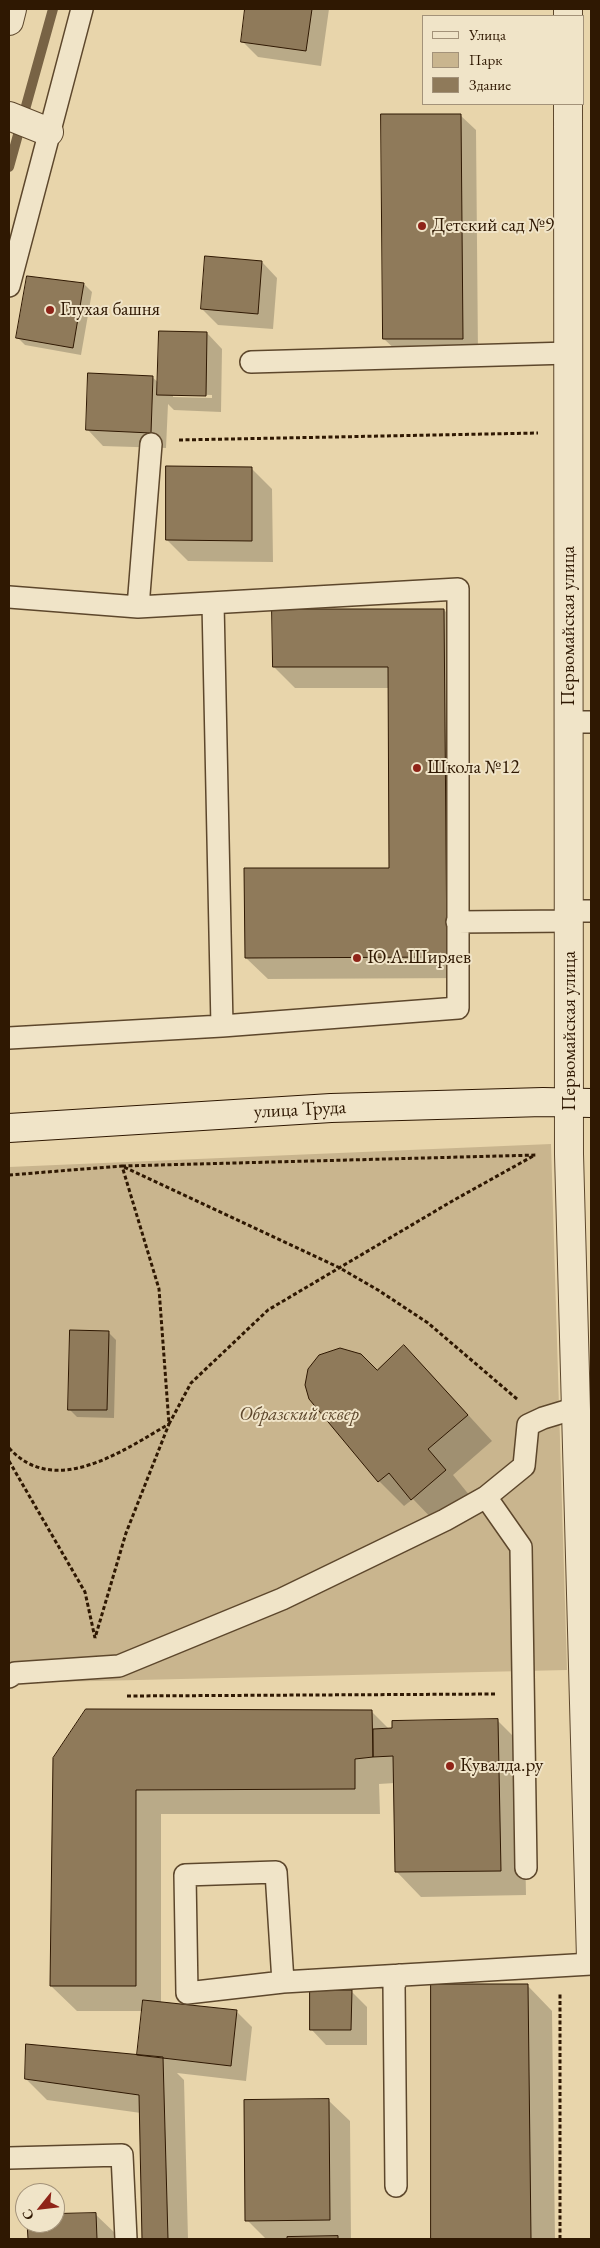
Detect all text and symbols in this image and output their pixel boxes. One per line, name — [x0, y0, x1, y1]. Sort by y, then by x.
legend — [422, 15, 585, 105]
text: Улица — [469, 25, 506, 44]
text: Парк — [469, 50, 502, 69]
text: Здание — [469, 75, 511, 94]
place label: Детский сад №9 — [432, 215, 554, 237]
marker: Детский сад №9 — [416, 220, 428, 232]
place label: Глухая башня — [60, 299, 160, 321]
marker: Глухая башня — [44, 304, 56, 316]
street label: Первомайская улица — [558, 546, 580, 706]
place label: Школа №12 — [427, 757, 520, 779]
marker: Школа №12 — [411, 762, 423, 774]
place label: Ю.А.Ширяев — [367, 947, 471, 969]
street label: Первомайская улица — [559, 951, 581, 1111]
marker: Ю.А.Ширяев — [351, 952, 363, 964]
street label: улица Труда — [253, 1096, 347, 1124]
park label: Образский сквер — [239, 1404, 359, 1426]
place label: Кувалда.ру — [460, 1755, 543, 1777]
marker: Кувалда.ру — [444, 1760, 456, 1772]
north arrow — [15, 2183, 65, 2233]
text: С — [17, 2206, 38, 2223]

